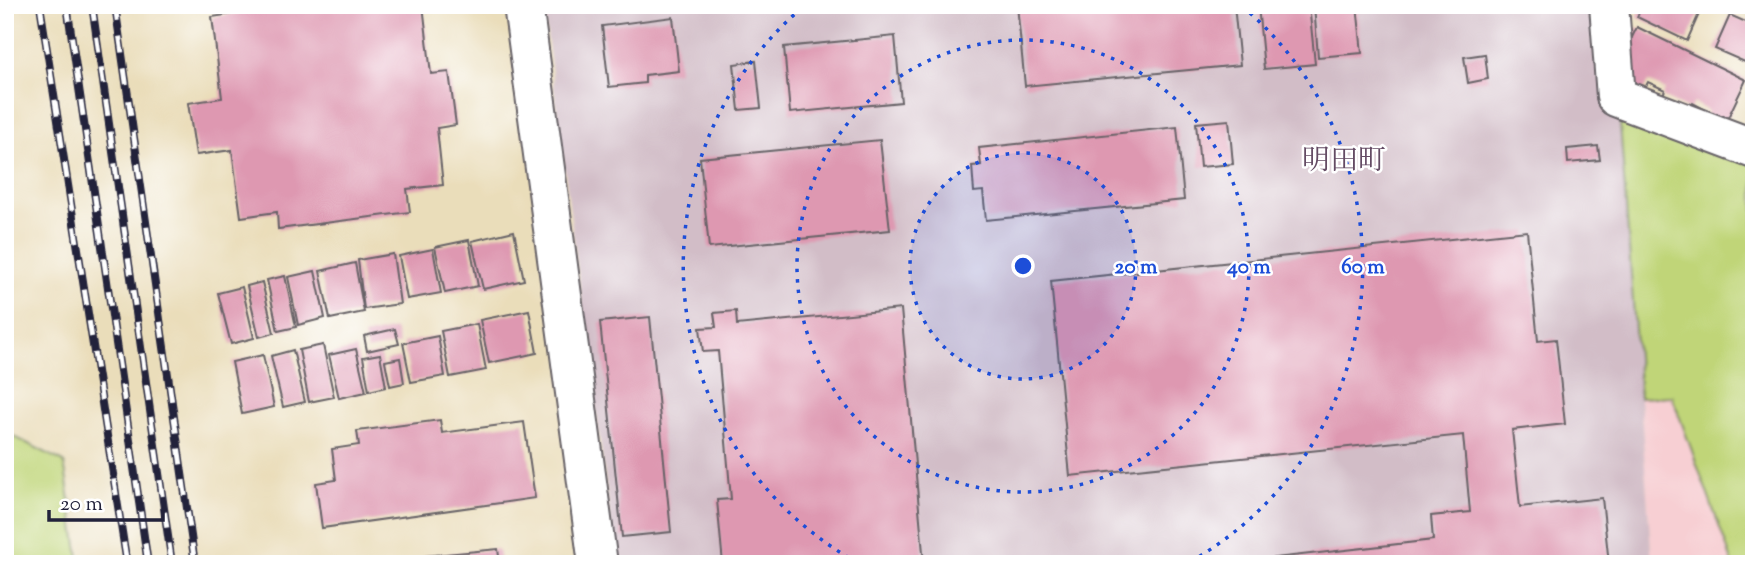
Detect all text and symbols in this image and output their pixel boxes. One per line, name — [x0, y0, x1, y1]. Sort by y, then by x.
district label: 明田町 — [1302, 142, 1386, 182]
text: 20 m — [1115, 253, 1158, 283]
text: 40 m — [1226, 253, 1271, 283]
text: 60 m — [1341, 253, 1385, 283]
centre of rings — [1011, 254, 1035, 278]
scale bar — [49, 478, 163, 522]
text: 20 m — [60, 490, 103, 520]

